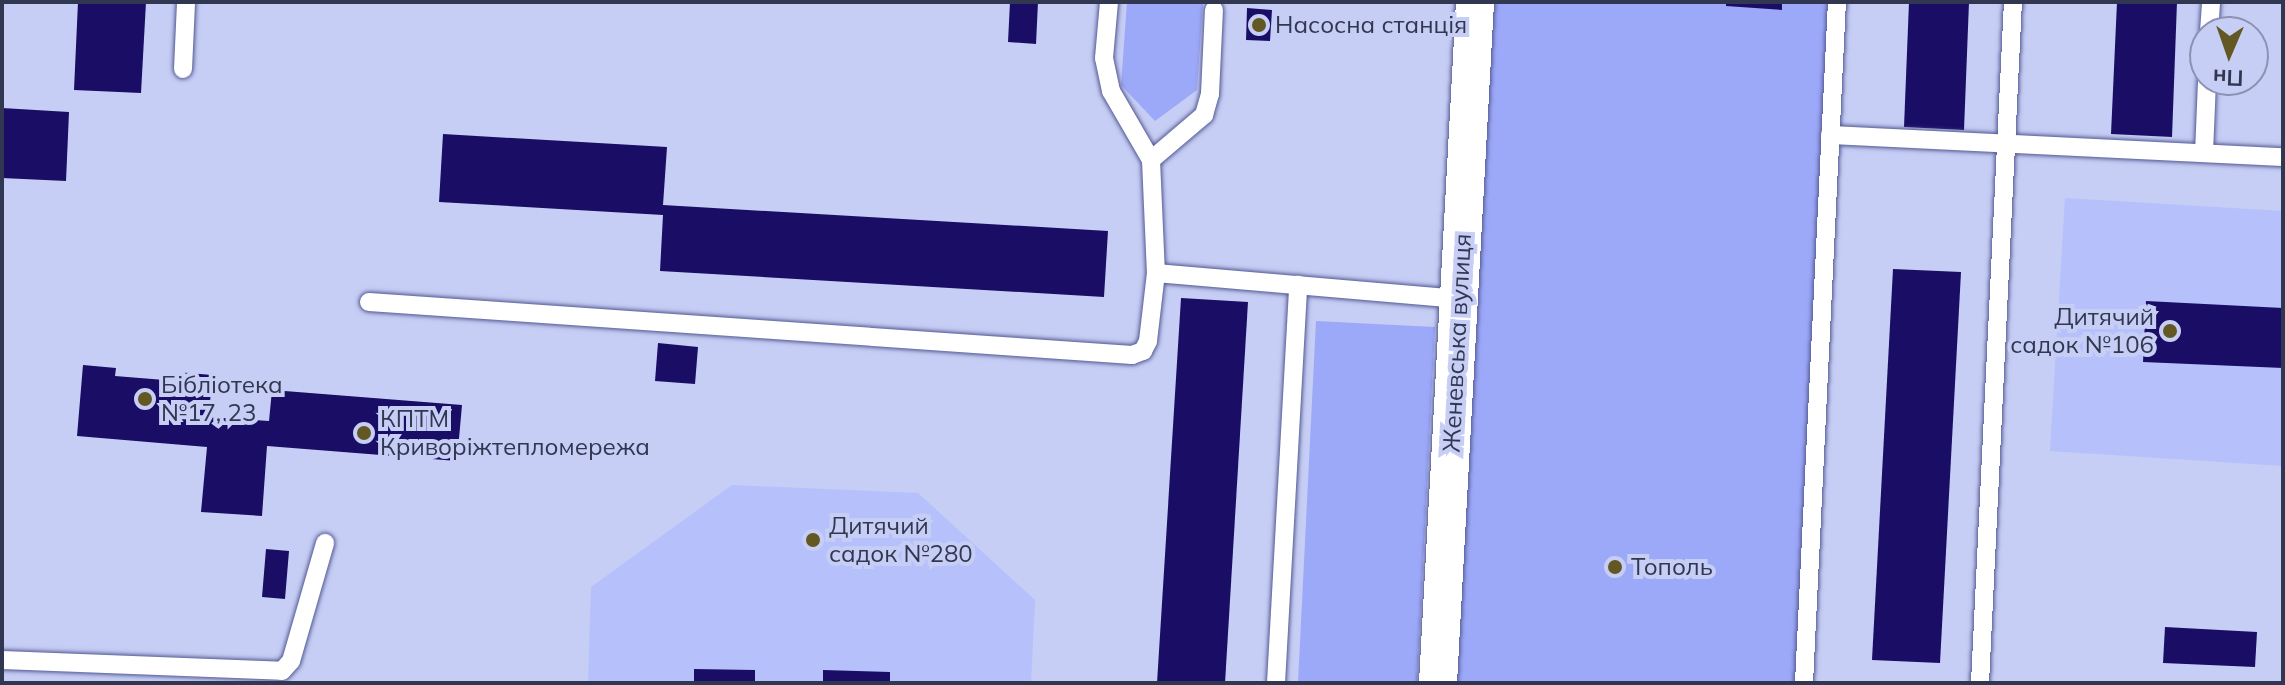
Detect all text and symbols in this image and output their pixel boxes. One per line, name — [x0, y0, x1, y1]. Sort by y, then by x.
place label: Насосна станція — [1275, 11, 1467, 39]
marker: Насосна станція — [1250, 16, 1268, 34]
north arrow — [2189, 16, 2269, 96]
text: Пн — [2212, 63, 2244, 93]
street label: Женевська вулиця — [1437, 233, 1477, 453]
place label: Дитячий садок №106 — [2010, 303, 2154, 359]
marker: Дитячий садок №106 — [2161, 322, 2179, 340]
place label: Бібліотека №17, 23 — [161, 371, 283, 427]
marker: Бібліотека №17, 23 — [136, 390, 154, 408]
place label: КПТМ Криворіжтепломережа — [380, 405, 650, 461]
marker: КПТМ Криворіжтепломережа — [355, 424, 373, 442]
place label: Дитячий садок №280 — [829, 512, 973, 568]
marker: Дитячий садок №280 — [804, 531, 822, 549]
place label: Тополь — [1631, 553, 1713, 581]
marker: Тополь — [1606, 558, 1624, 576]

